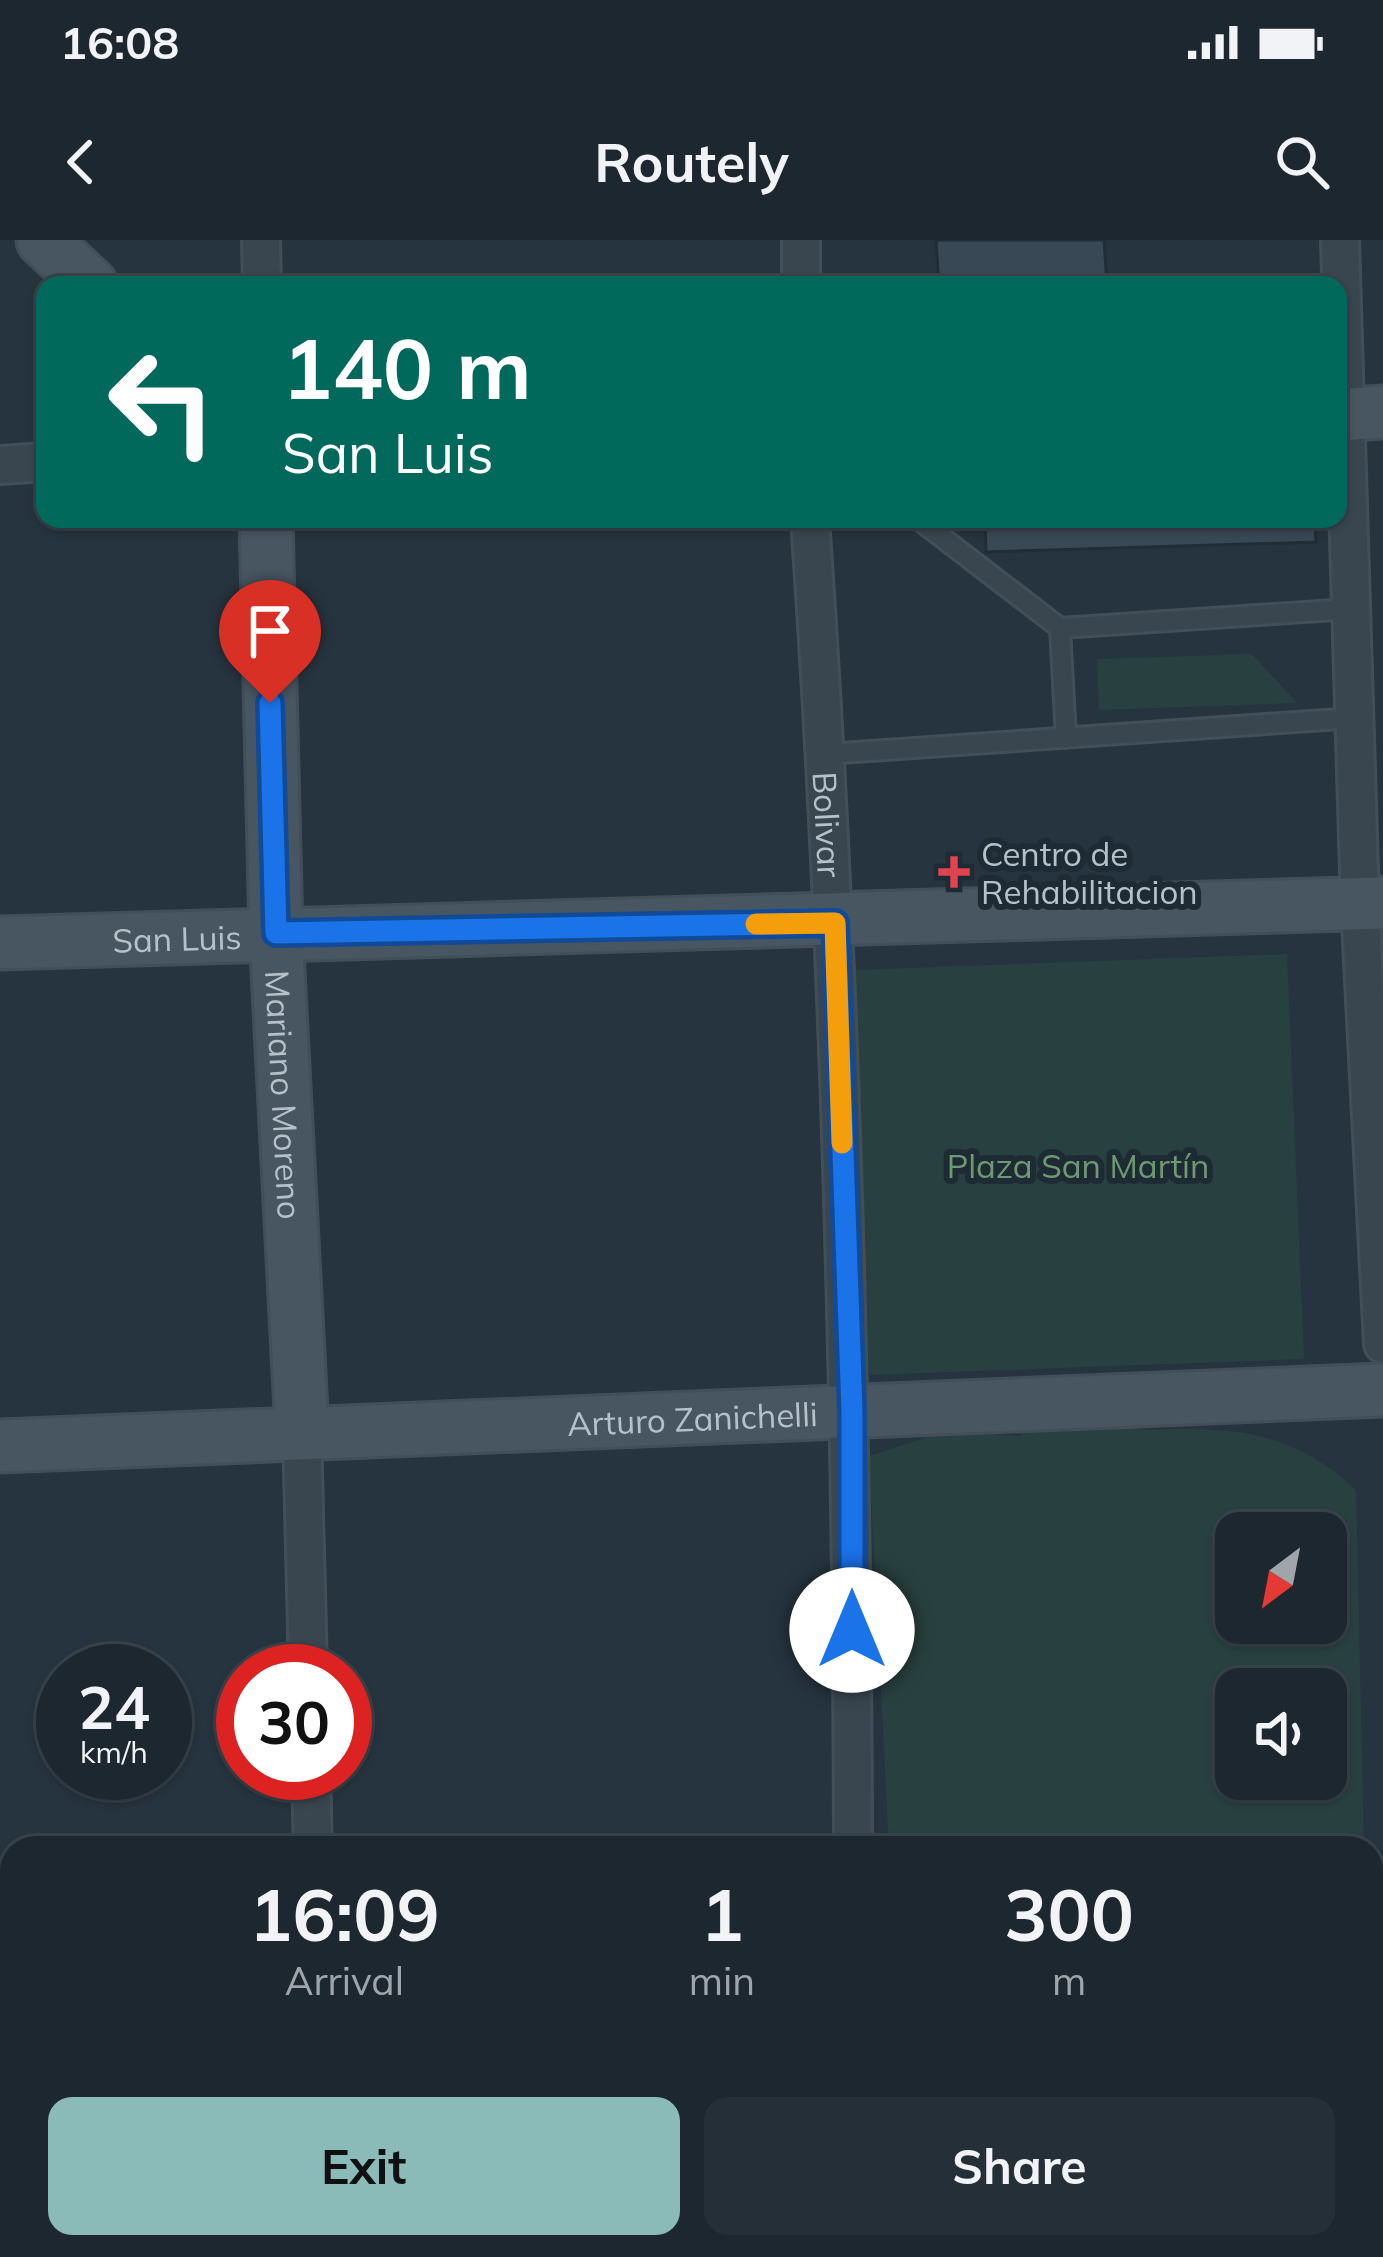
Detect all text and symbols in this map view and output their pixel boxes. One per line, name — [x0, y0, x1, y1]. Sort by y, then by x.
text: 16:08 — [60, 14, 179, 70]
text: Routely — [594, 128, 789, 196]
icon: back — [48, 129, 114, 195]
icon: search — [1269, 129, 1335, 195]
text: 140 m — [282, 315, 532, 420]
icon: left — [84, 324, 240, 480]
text: San Luis — [282, 419, 493, 487]
pin — [219, 580, 321, 703]
icon: arrive — [237, 598, 303, 664]
street label: Bolivar — [805, 770, 851, 878]
place label: Centro de Rehabilitacion — [981, 833, 1198, 912]
marker: Centro de Rehabilitacion — [938, 856, 970, 888]
street label: San Luis — [112, 916, 242, 960]
street label: Mariano Moreno — [257, 969, 311, 1220]
park label: Plaza San Martín — [947, 1145, 1209, 1186]
street label: Arturo Zanichelli — [566, 1392, 818, 1444]
north arrow — [1215, 1512, 1347, 1644]
map controls — [1215, 1512, 1347, 1800]
position arrow — [789, 1567, 915, 1693]
speed limit sign: 30 — [216, 1644, 372, 1800]
button: sound — [1215, 1668, 1347, 1800]
text: 24 — [78, 1669, 150, 1744]
text: km/h — [80, 1733, 148, 1771]
text: 16:09 — [249, 1869, 440, 1959]
text: 1 — [700, 1869, 744, 1959]
text: 300 — [1004, 1869, 1134, 1959]
text: Arrival — [285, 1956, 404, 2005]
text: min — [689, 1956, 755, 2005]
text: m — [1052, 1956, 1086, 2005]
button: Exit — [48, 2097, 680, 2235]
button: Share — [704, 2097, 1335, 2235]

